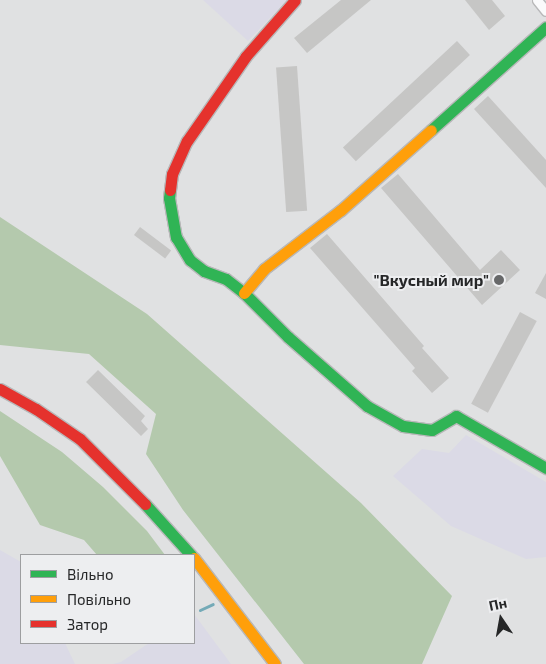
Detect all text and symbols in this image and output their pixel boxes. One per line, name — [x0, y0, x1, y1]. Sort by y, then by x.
place label: "Вкусный мир" — [374, 270, 489, 290]
marker: "Вкусный мир" — [493, 274, 505, 286]
legend — [20, 554, 195, 644]
text: Вільно — [67, 565, 114, 583]
text: Повільно — [67, 590, 131, 608]
north arrow — [476, 594, 526, 644]
text: Пн — [487, 594, 508, 614]
text: Затор — [67, 615, 108, 633]

